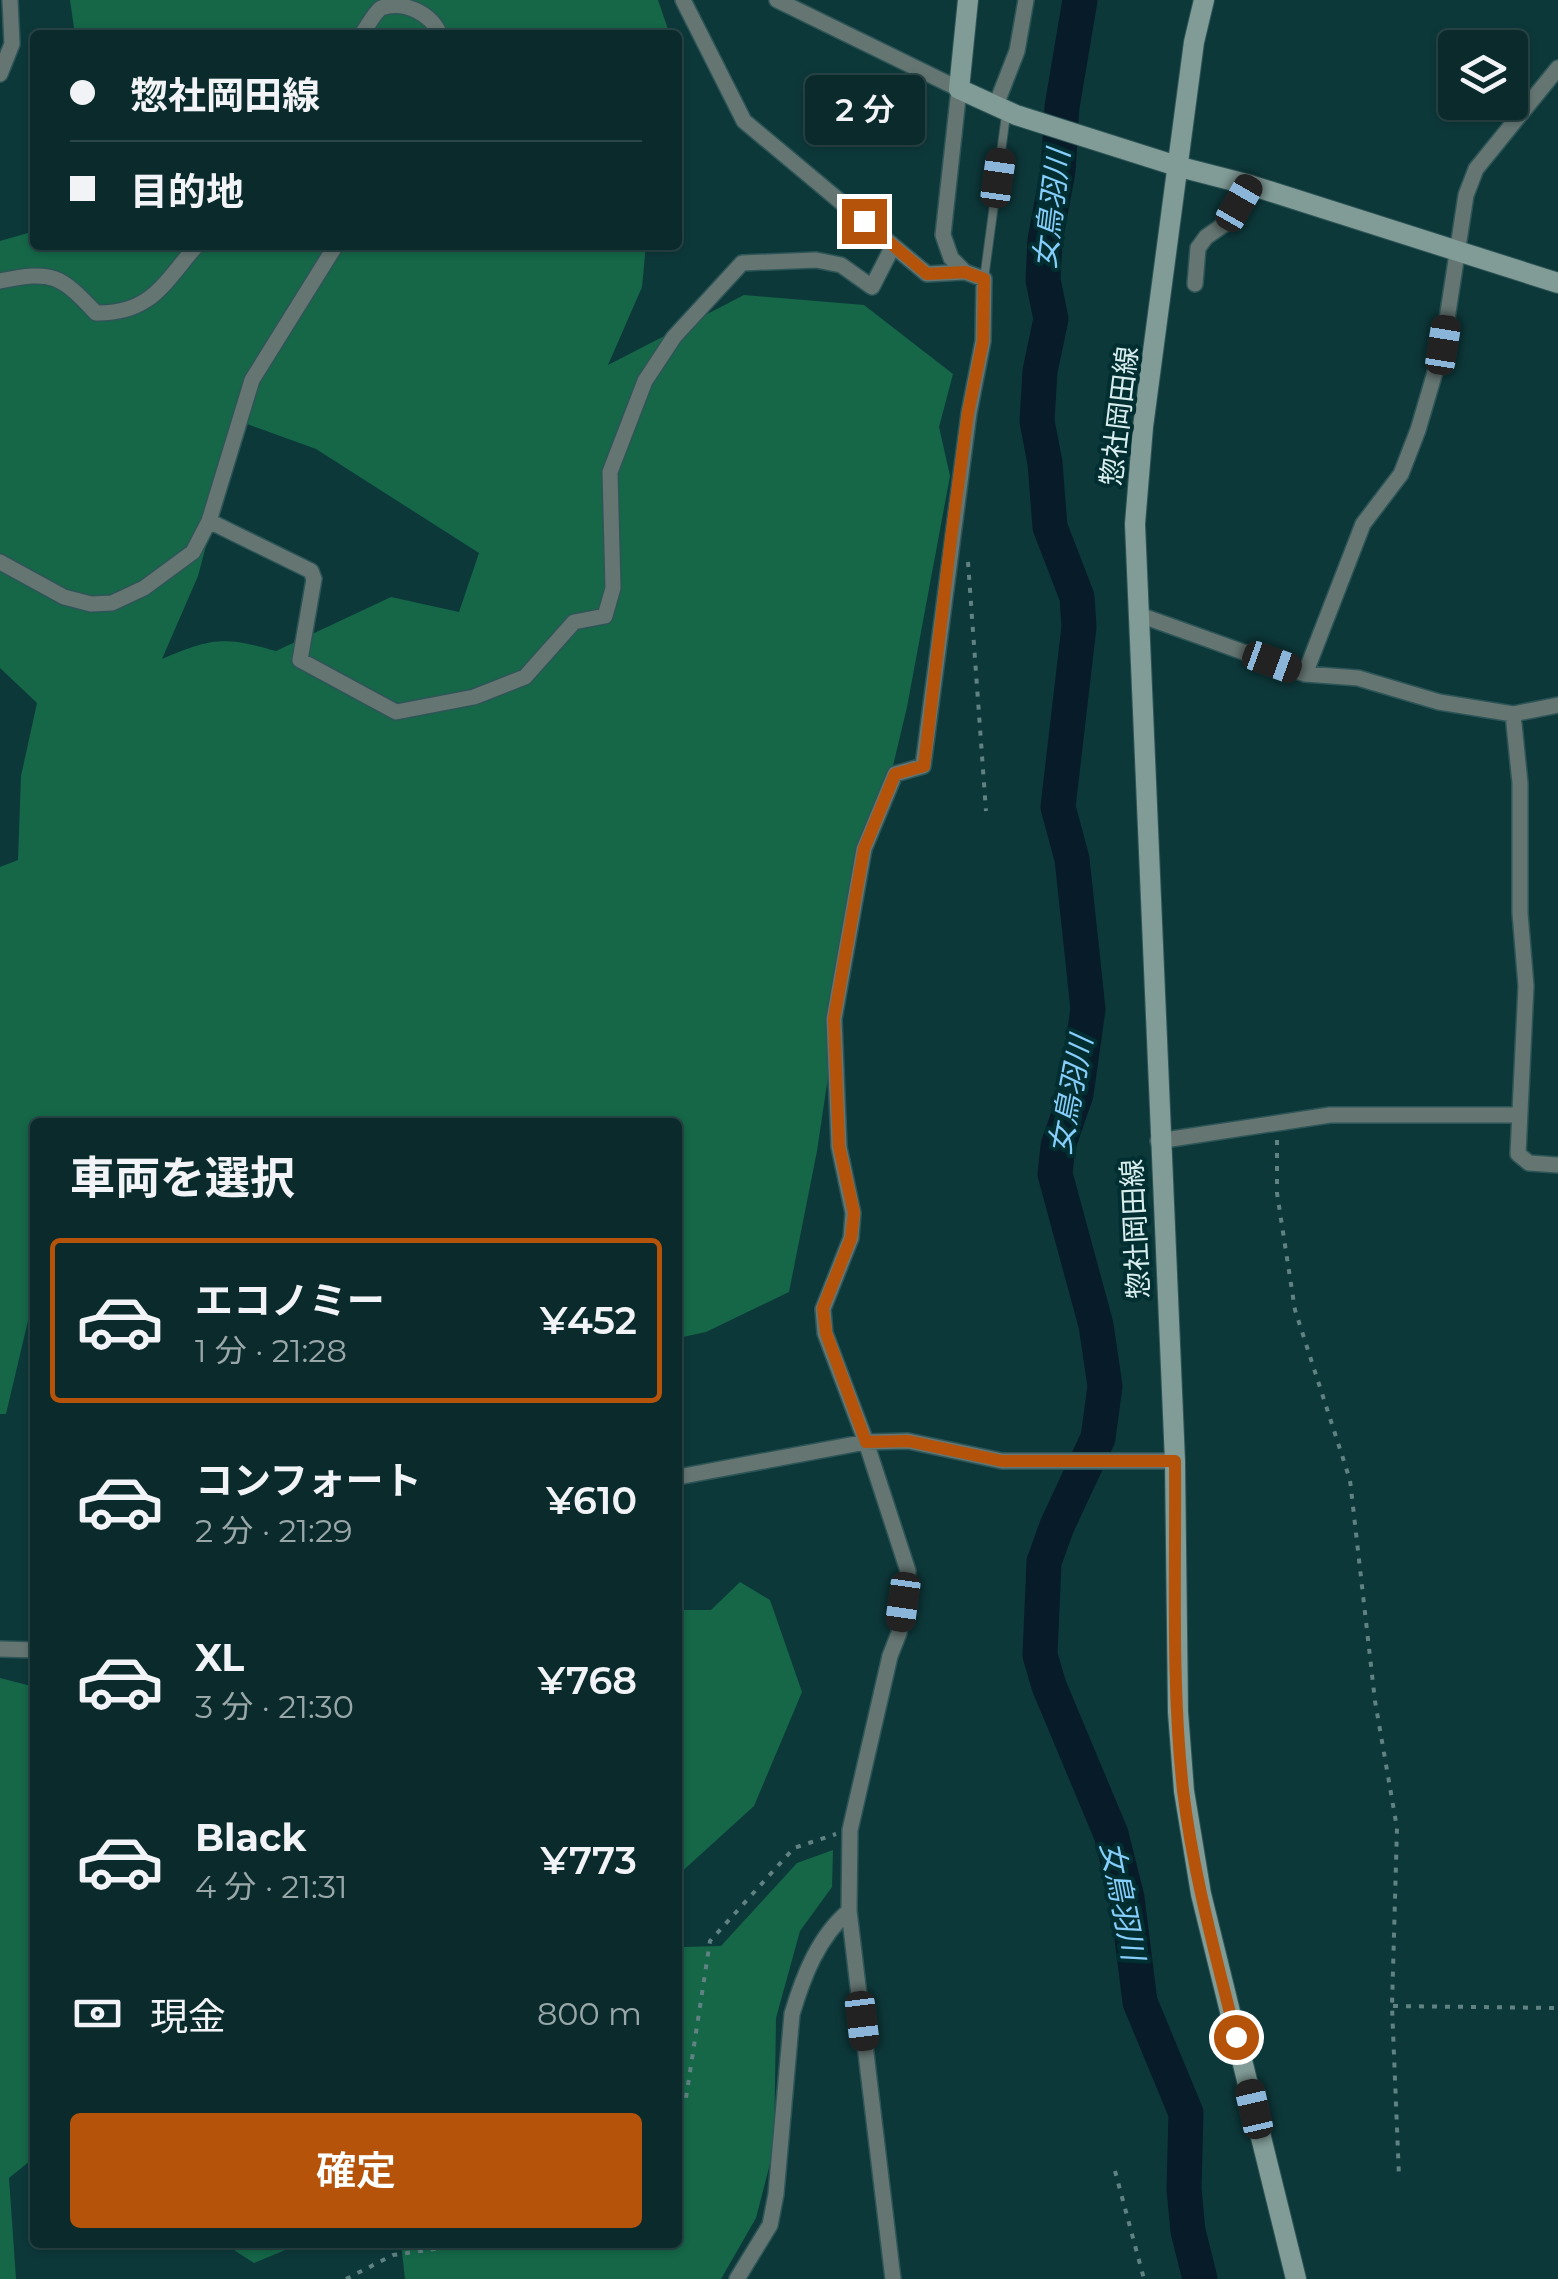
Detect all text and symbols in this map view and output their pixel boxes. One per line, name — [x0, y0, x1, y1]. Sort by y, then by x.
map controls — [1438, 30, 1528, 120]
button: layers — [1438, 30, 1528, 120]
text: 惣社岡田線 — [130, 72, 320, 119]
callout: 2 分 — [804, 76, 924, 146]
text: 2 分 — [835, 90, 895, 129]
water label: 女鳥羽川 — [1026, 144, 1078, 271]
car — [979, 146, 1017, 210]
text: 目的地 — [130, 168, 244, 215]
car — [1211, 170, 1267, 236]
route end — [842, 199, 887, 244]
car — [1423, 313, 1463, 377]
street label: 惣社岡田線 — [1094, 344, 1144, 488]
car — [1239, 638, 1305, 686]
water label: 女鳥羽川 — [1041, 1030, 1101, 1157]
text: 車両を選択 — [70, 1150, 295, 1205]
street label: 惣社岡田線 — [1114, 1158, 1156, 1300]
icon: car — [75, 1276, 165, 1366]
text: エコノミー — [195, 1277, 385, 1324]
text: ¥452 — [540, 1297, 637, 1344]
text: 1 分 · 21:28 — [195, 1331, 347, 1370]
icon: car — [75, 1456, 165, 1546]
text: コンフォート — [195, 1457, 422, 1504]
text: ¥610 — [546, 1477, 637, 1524]
text: 2 分 · 21:29 — [195, 1511, 353, 1550]
car — [884, 1570, 922, 1634]
text: XL — [195, 1634, 244, 1681]
icon: car — [75, 1636, 165, 1726]
text: ¥768 — [538, 1657, 637, 1704]
text: 3 分 · 21:30 — [195, 1687, 354, 1726]
text: Black — [195, 1814, 306, 1861]
icon: car — [75, 1816, 165, 1906]
text: ¥773 — [541, 1837, 637, 1884]
water label: 女鳥羽川 — [1093, 1838, 1153, 1966]
text: 4 分 · 21:31 — [195, 1867, 347, 1906]
icon: cash — [70, 1986, 125, 2041]
car — [843, 1989, 881, 2053]
text: 現金 — [150, 1993, 226, 2040]
text: 800 m — [537, 1994, 642, 2033]
route start — [1214, 2015, 1259, 2060]
car — [1233, 2076, 1275, 2142]
button: 確定 — [70, 2113, 642, 2228]

